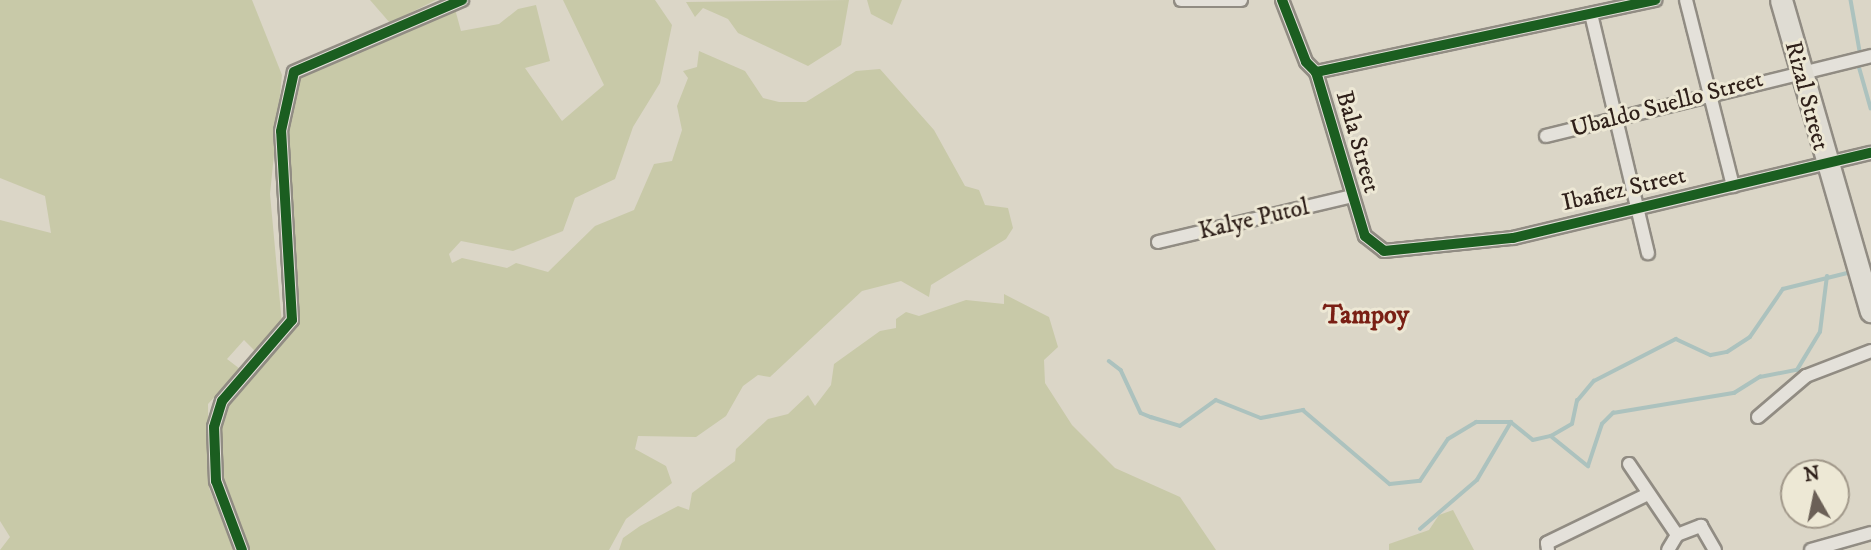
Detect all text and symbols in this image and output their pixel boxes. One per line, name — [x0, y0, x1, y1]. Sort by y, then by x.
street label: Rizal Street — [1778, 38, 1834, 154]
street label: Ubaldo Suello Street — [1568, 65, 1766, 145]
street label: Bala Street — [1329, 88, 1385, 196]
street label: Ibañez Street — [1559, 162, 1689, 218]
street label: Kalye Putol — [1196, 193, 1312, 247]
district label: Tampoy — [1323, 300, 1409, 332]
north arrow — [1780, 459, 1850, 529]
text: N — [1802, 462, 1821, 487]

